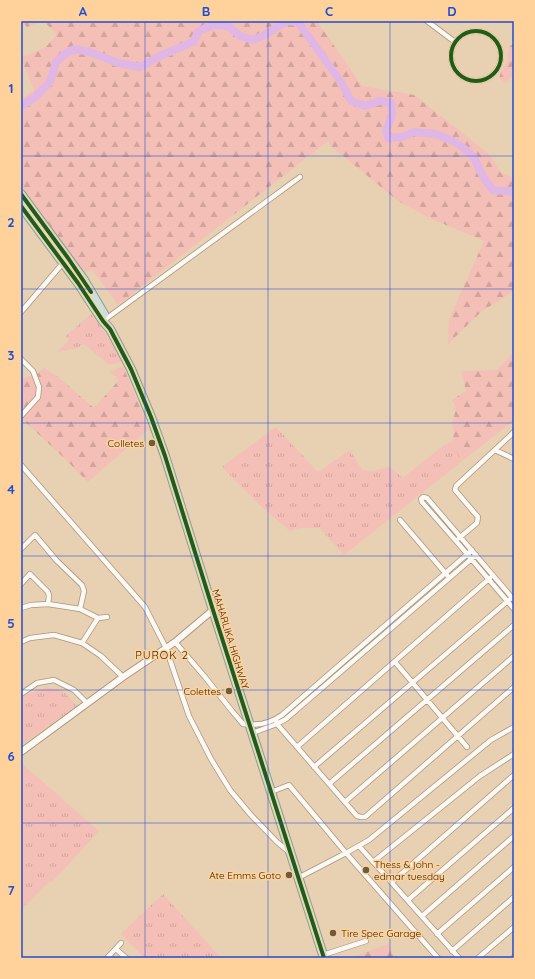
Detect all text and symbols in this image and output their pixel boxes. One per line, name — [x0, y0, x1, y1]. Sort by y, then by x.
text: A — [79, 3, 88, 19]
text: B — [202, 3, 210, 19]
text: C — [325, 3, 333, 19]
text: D — [447, 3, 457, 19]
text: 1 — [8, 80, 14, 96]
text: 2 — [7, 214, 15, 230]
text: 3 — [8, 347, 15, 363]
place label: Colletes — [108, 437, 144, 450]
marker: Colletes — [147, 438, 157, 448]
text: 4 — [7, 481, 15, 497]
street label: MAHARLIKA HIGHWAY — [209, 588, 252, 691]
text: 5 — [7, 615, 15, 631]
district label: PUROK 2 — [135, 648, 189, 662]
place label: Colettes — [184, 685, 221, 698]
marker: Colettes — [224, 686, 234, 696]
text: 6 — [7, 748, 15, 764]
place label: Thess & john - edmar tuesday — [374, 858, 445, 883]
marker: Thess & john - edmar tuesday — [361, 865, 371, 875]
place label: Ate Emms Goto — [209, 869, 281, 882]
marker: Ate Emms Goto — [284, 870, 294, 880]
text: 7 — [7, 882, 15, 898]
place label: Tire Spec Garage — [341, 927, 421, 940]
marker: Tire Spec Garage — [328, 928, 338, 938]

